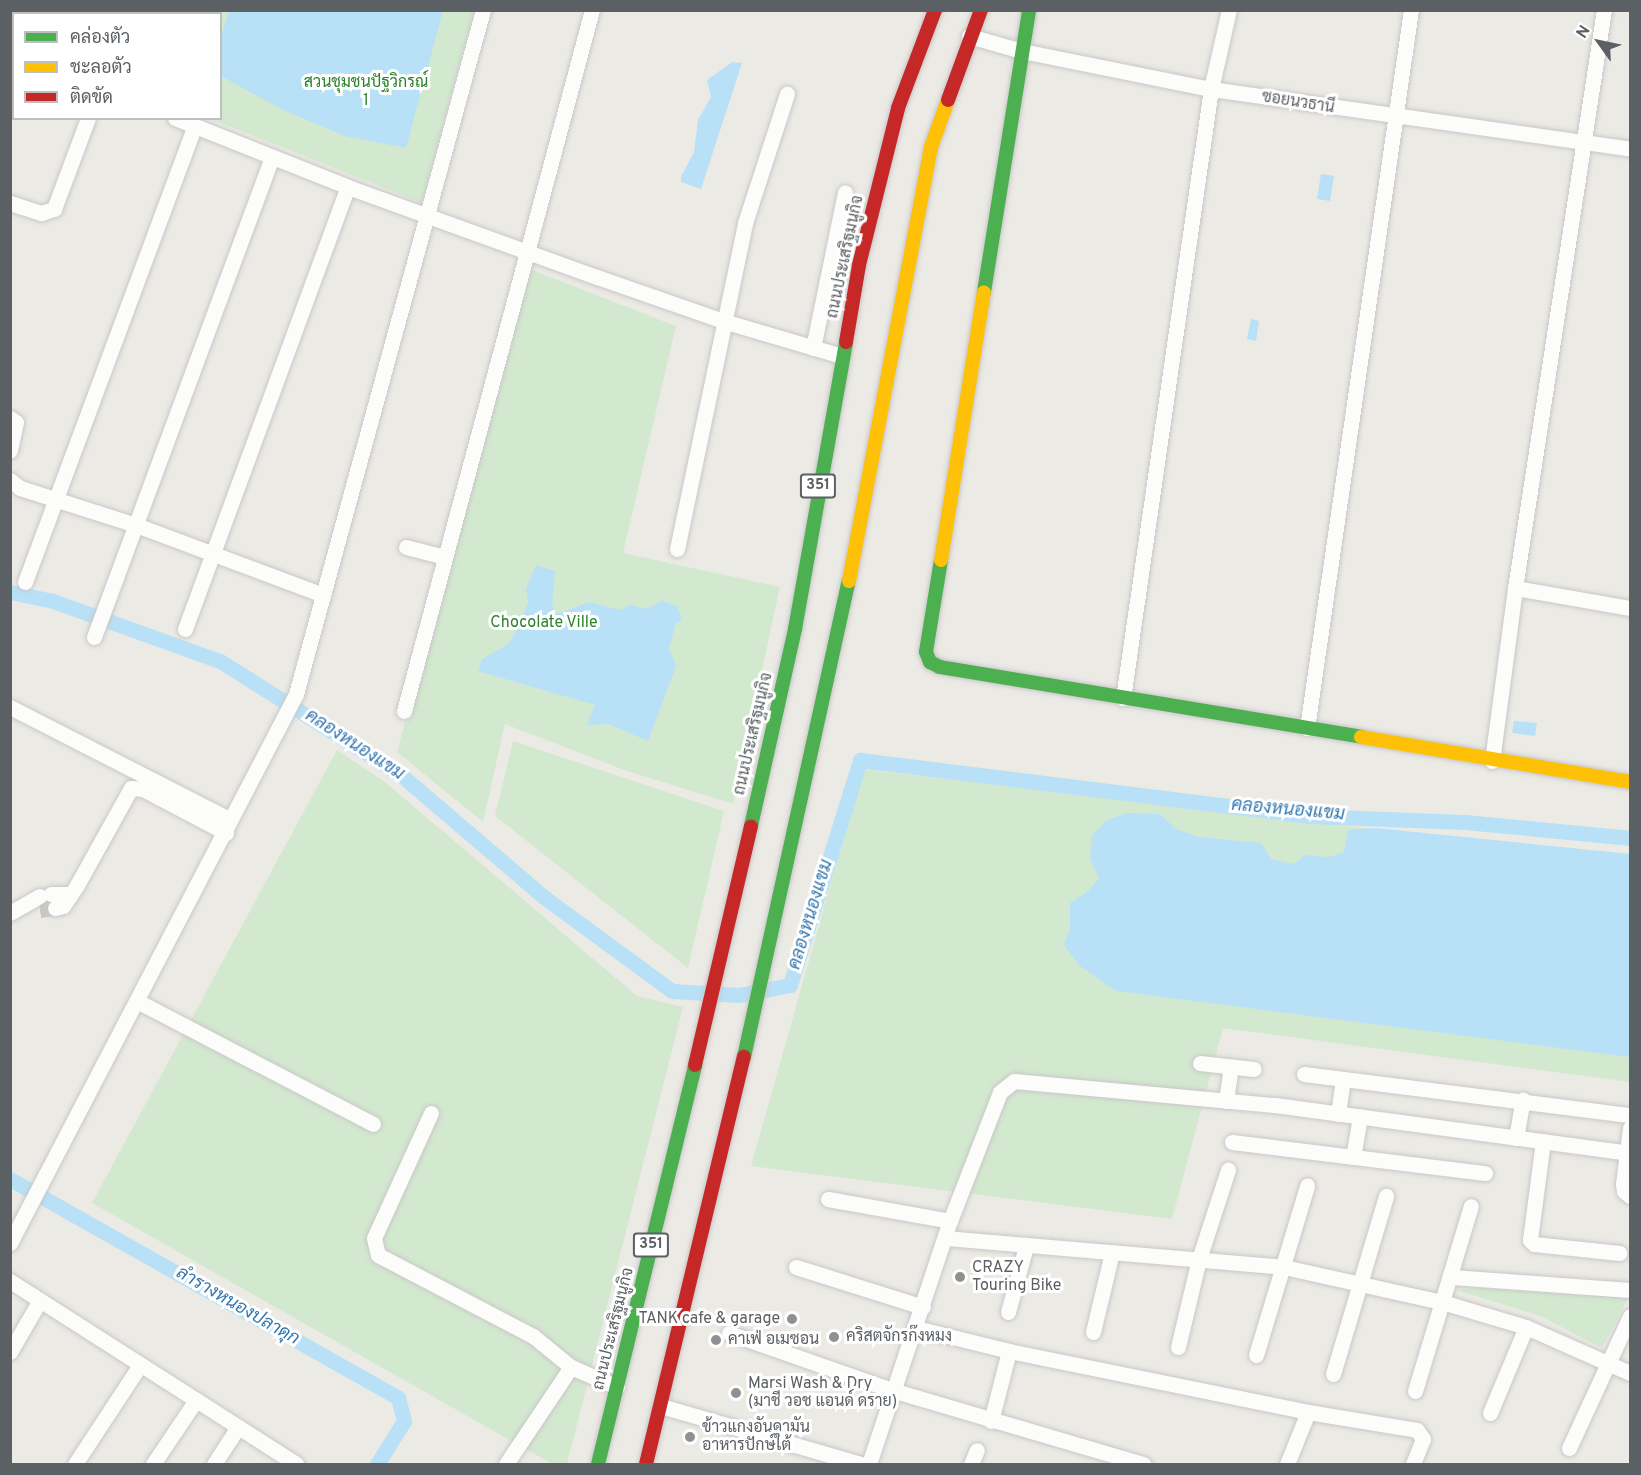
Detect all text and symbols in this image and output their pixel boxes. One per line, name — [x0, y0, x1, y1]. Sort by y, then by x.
legend — [12, 12, 222, 120]
north arrow — [1569, 12, 1629, 72]
text: N — [1572, 22, 1595, 42]
text: คล่องตัว — [70, 27, 130, 50]
text: ชะลอตัว — [70, 57, 132, 80]
park label: สวนชุมชนปัฐวิกรณ์ 1 — [304, 73, 428, 111]
text: ติดขัด — [70, 87, 113, 110]
street label: ซอยนวธานี — [1260, 88, 1336, 118]
street label: ถนนประเสริฐมนูกิจ — [824, 194, 868, 320]
road number: 351 — [798, 474, 838, 498]
park label: Chocolate Ville — [490, 613, 598, 633]
street label: ถนนประเสริฐมนูกิจ — [731, 671, 777, 797]
water label: คลองหนองแขม — [300, 706, 408, 786]
water label: คลองหนองแขม — [1230, 795, 1346, 827]
water label: คลองหนองแขม — [785, 857, 839, 973]
road number: 351 — [632, 1233, 670, 1257]
place label: CRAZY Touring Bike — [972, 1258, 1061, 1296]
water label: ลำรางหนองปลาดุก — [172, 1263, 302, 1351]
street label: ถนนประเสริฐมนูกิจ — [590, 1266, 638, 1392]
marker: CRAZY Touring Bike — [953, 1270, 967, 1284]
place label: TANK cafe & garage — [638, 1309, 780, 1329]
marker: TANK cafe & garage — [785, 1312, 799, 1326]
place label: คริสตจักรก๊งหมง — [846, 1327, 952, 1347]
place label: คาเฟ่ อเมซอน — [728, 1330, 819, 1350]
marker: คริสตจักรก๊งหมง — [827, 1330, 841, 1344]
marker: คาเฟ่ อเมซอน — [709, 1333, 723, 1347]
place label: Marsi Wash & Dry (มาชี วอช แอนด์ ดราย) — [748, 1374, 897, 1412]
marker: Marsi Wash & Dry (มาชี วอช แอนด์ ดราย) — [729, 1386, 743, 1400]
place label: ข้าวแกงอันดามัน อาหารปักษ์ใต้ — [702, 1418, 810, 1456]
marker: ข้าวแกงอันดามัน อาหารปักษ์ใต้ — [683, 1430, 697, 1444]

